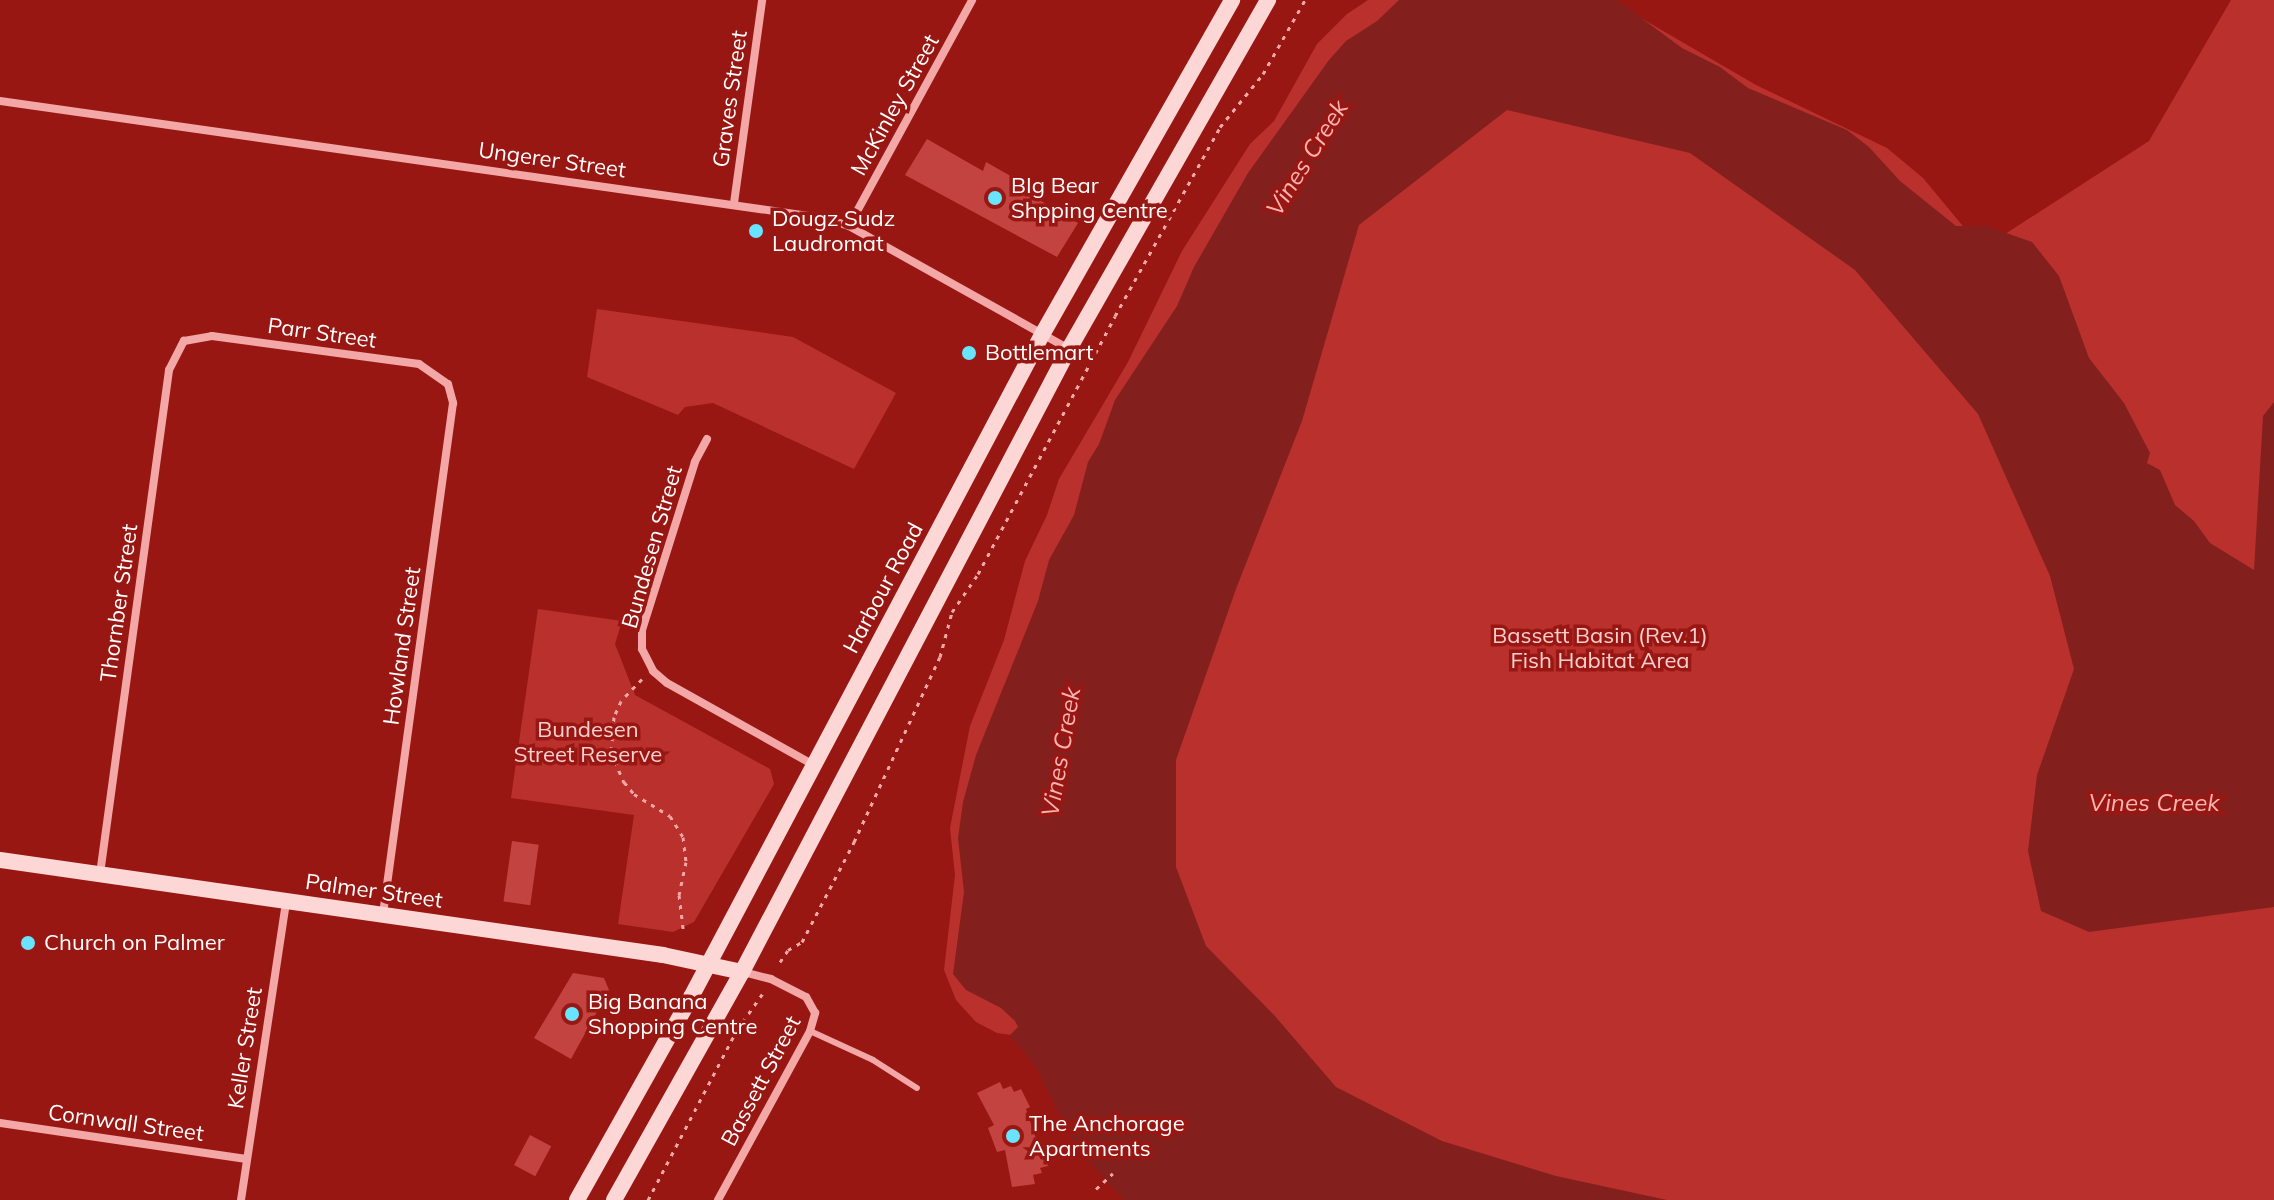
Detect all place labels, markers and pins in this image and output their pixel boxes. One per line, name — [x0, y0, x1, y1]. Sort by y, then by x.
place label: BIg Bear Shpping Centre — [1011, 172, 1168, 224]
marker: BIg Bear Shpping Centre — [986, 189, 1004, 207]
place label: Dougz Sudz Laudromat — [772, 205, 895, 256]
marker: Dougz Sudz Laudromat — [747, 222, 765, 240]
place label: Bottlemart — [985, 340, 1094, 366]
marker: Bottlemart — [960, 344, 978, 362]
place label: Church on Palmer — [44, 930, 225, 956]
marker: Church on Palmer — [19, 934, 37, 952]
place label: Big Banana Shopping Centre — [588, 988, 757, 1040]
marker: Big Banana Shopping Centre — [563, 1005, 581, 1023]
place label: The Anchorage Apartments — [1029, 1110, 1185, 1162]
marker: The Anchorage Apartments — [1004, 1127, 1022, 1145]

